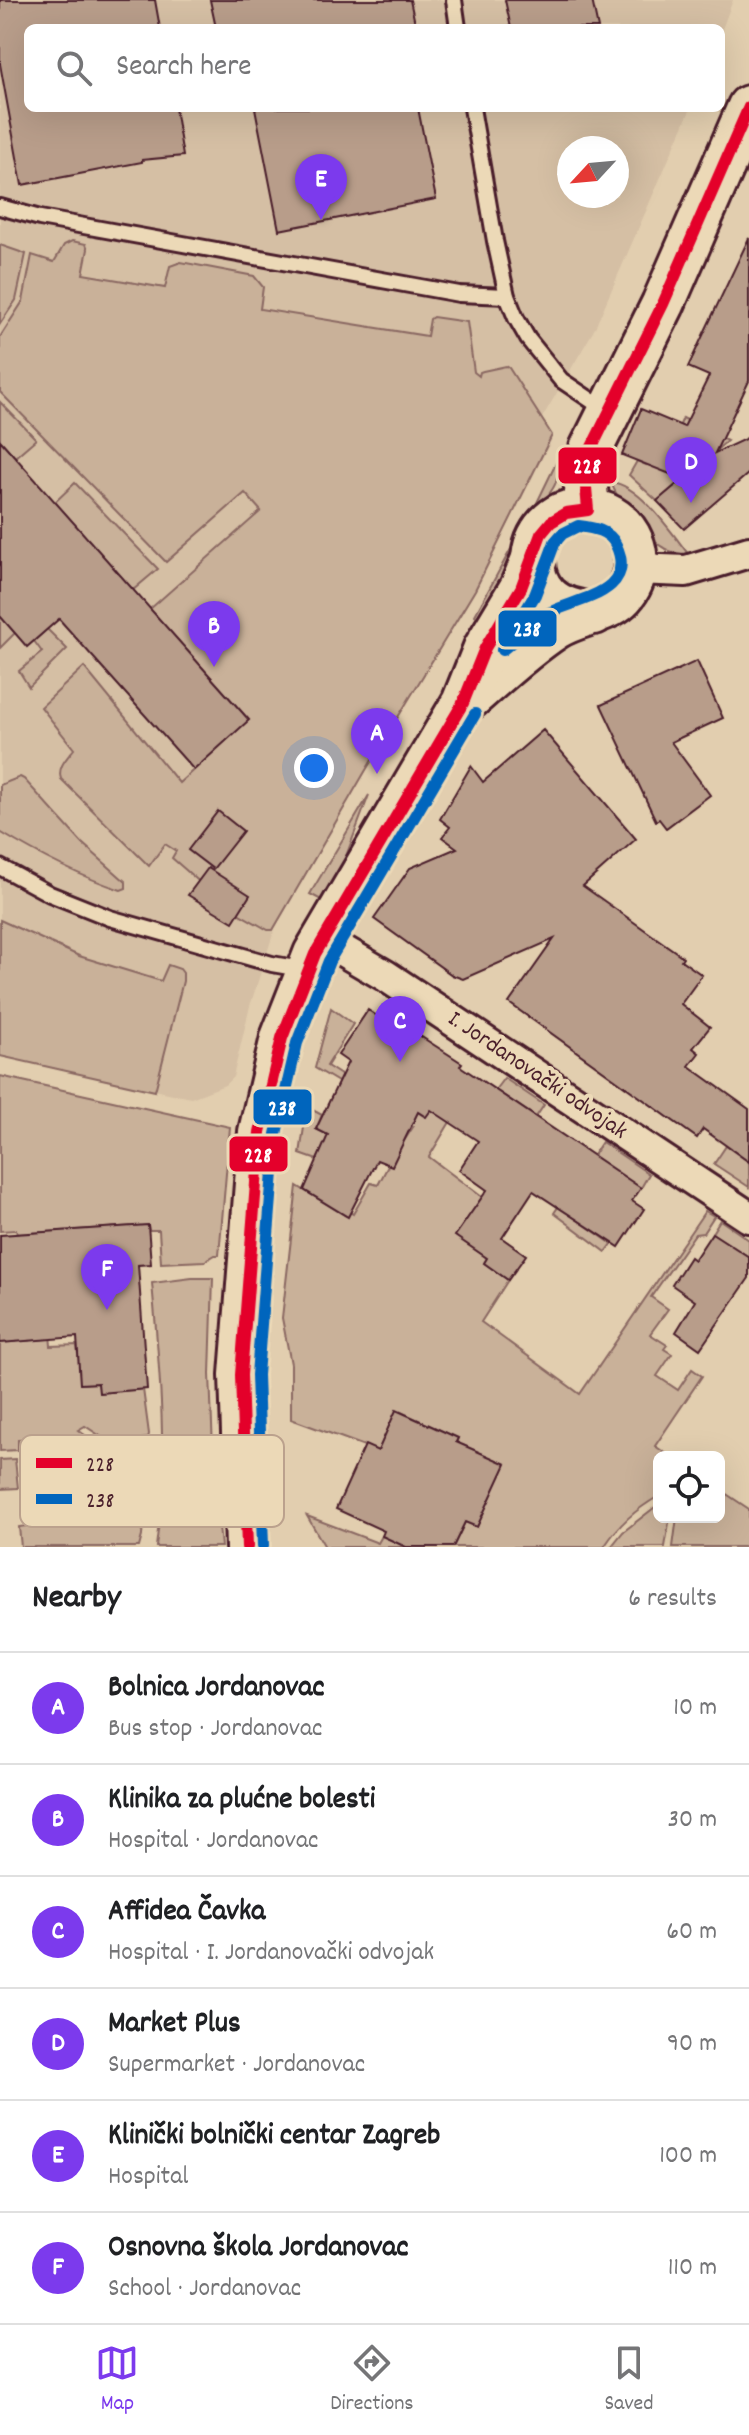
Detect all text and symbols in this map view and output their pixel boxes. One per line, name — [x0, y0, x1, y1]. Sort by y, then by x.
search box — [24, 24, 725, 112]
icon: search — [52, 46, 96, 90]
text: Search here — [116, 47, 252, 90]
north arrow — [557, 136, 629, 208]
pin: E — [295, 154, 347, 220]
pin: D — [665, 437, 717, 503]
line badge: 228 — [557, 446, 618, 485]
text: 228 — [573, 453, 601, 484]
pin: B — [188, 601, 240, 667]
line badge: 238 — [497, 609, 558, 648]
text: 238 — [513, 616, 541, 647]
pin: A — [351, 708, 403, 774]
your location — [294, 748, 334, 788]
pin: C — [374, 996, 426, 1062]
street label: I. Jordanovački odvojak — [440, 1003, 634, 1149]
line badge: 238 — [252, 1088, 313, 1126]
text: 238 — [268, 1095, 296, 1126]
line badge: 228 — [228, 1135, 289, 1173]
text: 228 — [244, 1142, 272, 1173]
pin: F — [81, 1244, 133, 1310]
legend — [20, 1435, 284, 1527]
text: 228 — [86, 1451, 114, 1482]
map controls — [653, 1451, 725, 1523]
button: locate — [653, 1451, 725, 1523]
text: 238 — [86, 1487, 114, 1518]
text: Nearby — [32, 1575, 121, 1624]
text: 6 results — [628, 1581, 717, 1618]
text: Bolnica Jordanovac — [108, 1668, 324, 1711]
text: A — [51, 1690, 65, 1727]
text: 10 m — [673, 1690, 717, 1727]
text: Bus stop · Jordanovac — [108, 1711, 323, 1748]
text: Klinika za plućne bolesti — [108, 1780, 375, 1823]
text: B — [52, 1802, 64, 1839]
text: 30 m — [667, 1802, 717, 1839]
text: Hospital · Jordanovac — [108, 1823, 319, 1860]
text: Affidea Čavka — [108, 1892, 265, 1935]
text: C — [52, 1914, 64, 1951]
text: 60 m — [666, 1914, 717, 1951]
text: Hospital · I. Jordanovački odvojak — [108, 1935, 434, 1972]
text: Market Plus — [108, 2004, 241, 2047]
text: D — [51, 2026, 65, 2063]
text: 90 m — [667, 2026, 717, 2063]
text: Supermarket · Jordanovac — [108, 2047, 365, 2084]
text: Klinički bolnički centar Zagreb — [108, 2116, 440, 2159]
text: E — [52, 2138, 64, 2175]
text: 100 m — [659, 2138, 717, 2175]
text: Hospital — [108, 2159, 189, 2196]
text: Osnovna škola Jordanovac — [108, 2228, 408, 2271]
text: F — [52, 2250, 64, 2287]
text: 110 m — [668, 2250, 717, 2287]
text: School · Jordanovac — [108, 2271, 301, 2308]
tab: Map — [95, 2341, 139, 2420]
tab: Directions — [330, 2341, 414, 2420]
tab: Saved — [604, 2341, 654, 2420]

